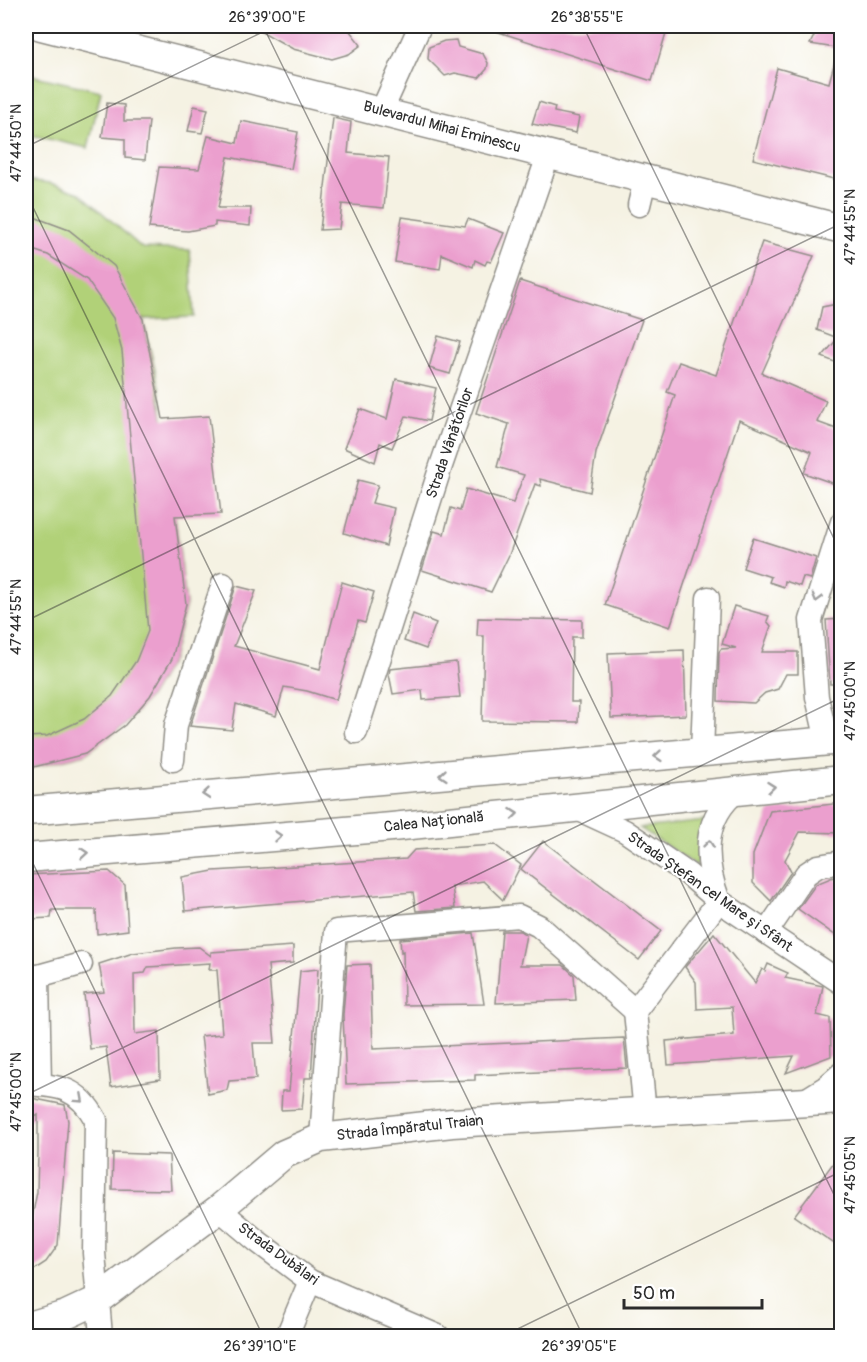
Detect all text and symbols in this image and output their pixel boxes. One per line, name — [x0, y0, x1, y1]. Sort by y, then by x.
text: 26°39'00"E — [228, 8, 306, 27]
text: 26°38'55"E — [551, 8, 624, 27]
street label: Bulevardul Mihai Eminescu — [361, 97, 523, 157]
text: 47°44'50"N — [7, 104, 26, 182]
text: 47°44'55"N — [841, 189, 860, 265]
street label: Strada Vânătorilor — [422, 384, 478, 501]
text: 47°44'55"N — [7, 579, 26, 655]
one-way arrow — [812, 592, 824, 603]
text: 47°45'00"N — [841, 661, 860, 741]
one-way arrow — [653, 749, 662, 762]
one-way arrow — [438, 768, 447, 781]
one-way arrow — [766, 781, 775, 794]
one-way arrow — [202, 787, 211, 800]
street label: Calea Națională — [383, 807, 485, 837]
one-way arrow — [509, 808, 519, 821]
street label: Strada Ștefan cel Mare și Sfânt — [624, 828, 797, 957]
one-way arrow — [273, 830, 283, 843]
one-way arrow — [702, 840, 715, 849]
one-way arrow — [79, 847, 88, 860]
text: 47°45'00"N — [7, 1052, 26, 1132]
one-way arrow — [73, 1092, 84, 1103]
street label: Strada Împăratul Traian — [336, 1111, 484, 1145]
text: 47°45'05"N — [841, 1136, 860, 1214]
street label: Strada Dubălari — [234, 1218, 322, 1290]
scale bar — [624, 1272, 762, 1310]
text: 50 m — [633, 1282, 675, 1305]
text: 26°39'10"E — [224, 1337, 297, 1356]
text: 26°39'05"E — [541, 1337, 617, 1356]

